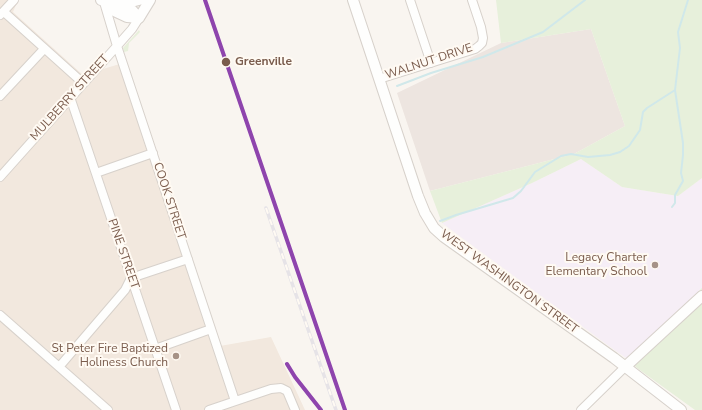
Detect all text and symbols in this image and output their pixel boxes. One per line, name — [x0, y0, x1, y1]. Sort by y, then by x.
street label: WALNUT DRIVE — [383, 41, 475, 83]
street label: MULBERRY STREET — [28, 52, 112, 144]
place label: Greenville — [235, 55, 292, 69]
marker: Greenville — [220, 56, 232, 68]
street label: COOK STREET — [150, 161, 188, 241]
street label: PINE STREET — [104, 217, 142, 291]
street label: WEST WASHINGTON STREET — [437, 227, 581, 337]
place label: Legacy Charter Elementary School — [546, 251, 647, 279]
marker: Legacy Charter Elementary School — [650, 260, 660, 270]
place label: St Peter Fire Baptized Holiness Church — [51, 342, 168, 370]
marker: St Peter Fire Baptized Holiness Church — [171, 351, 181, 361]

